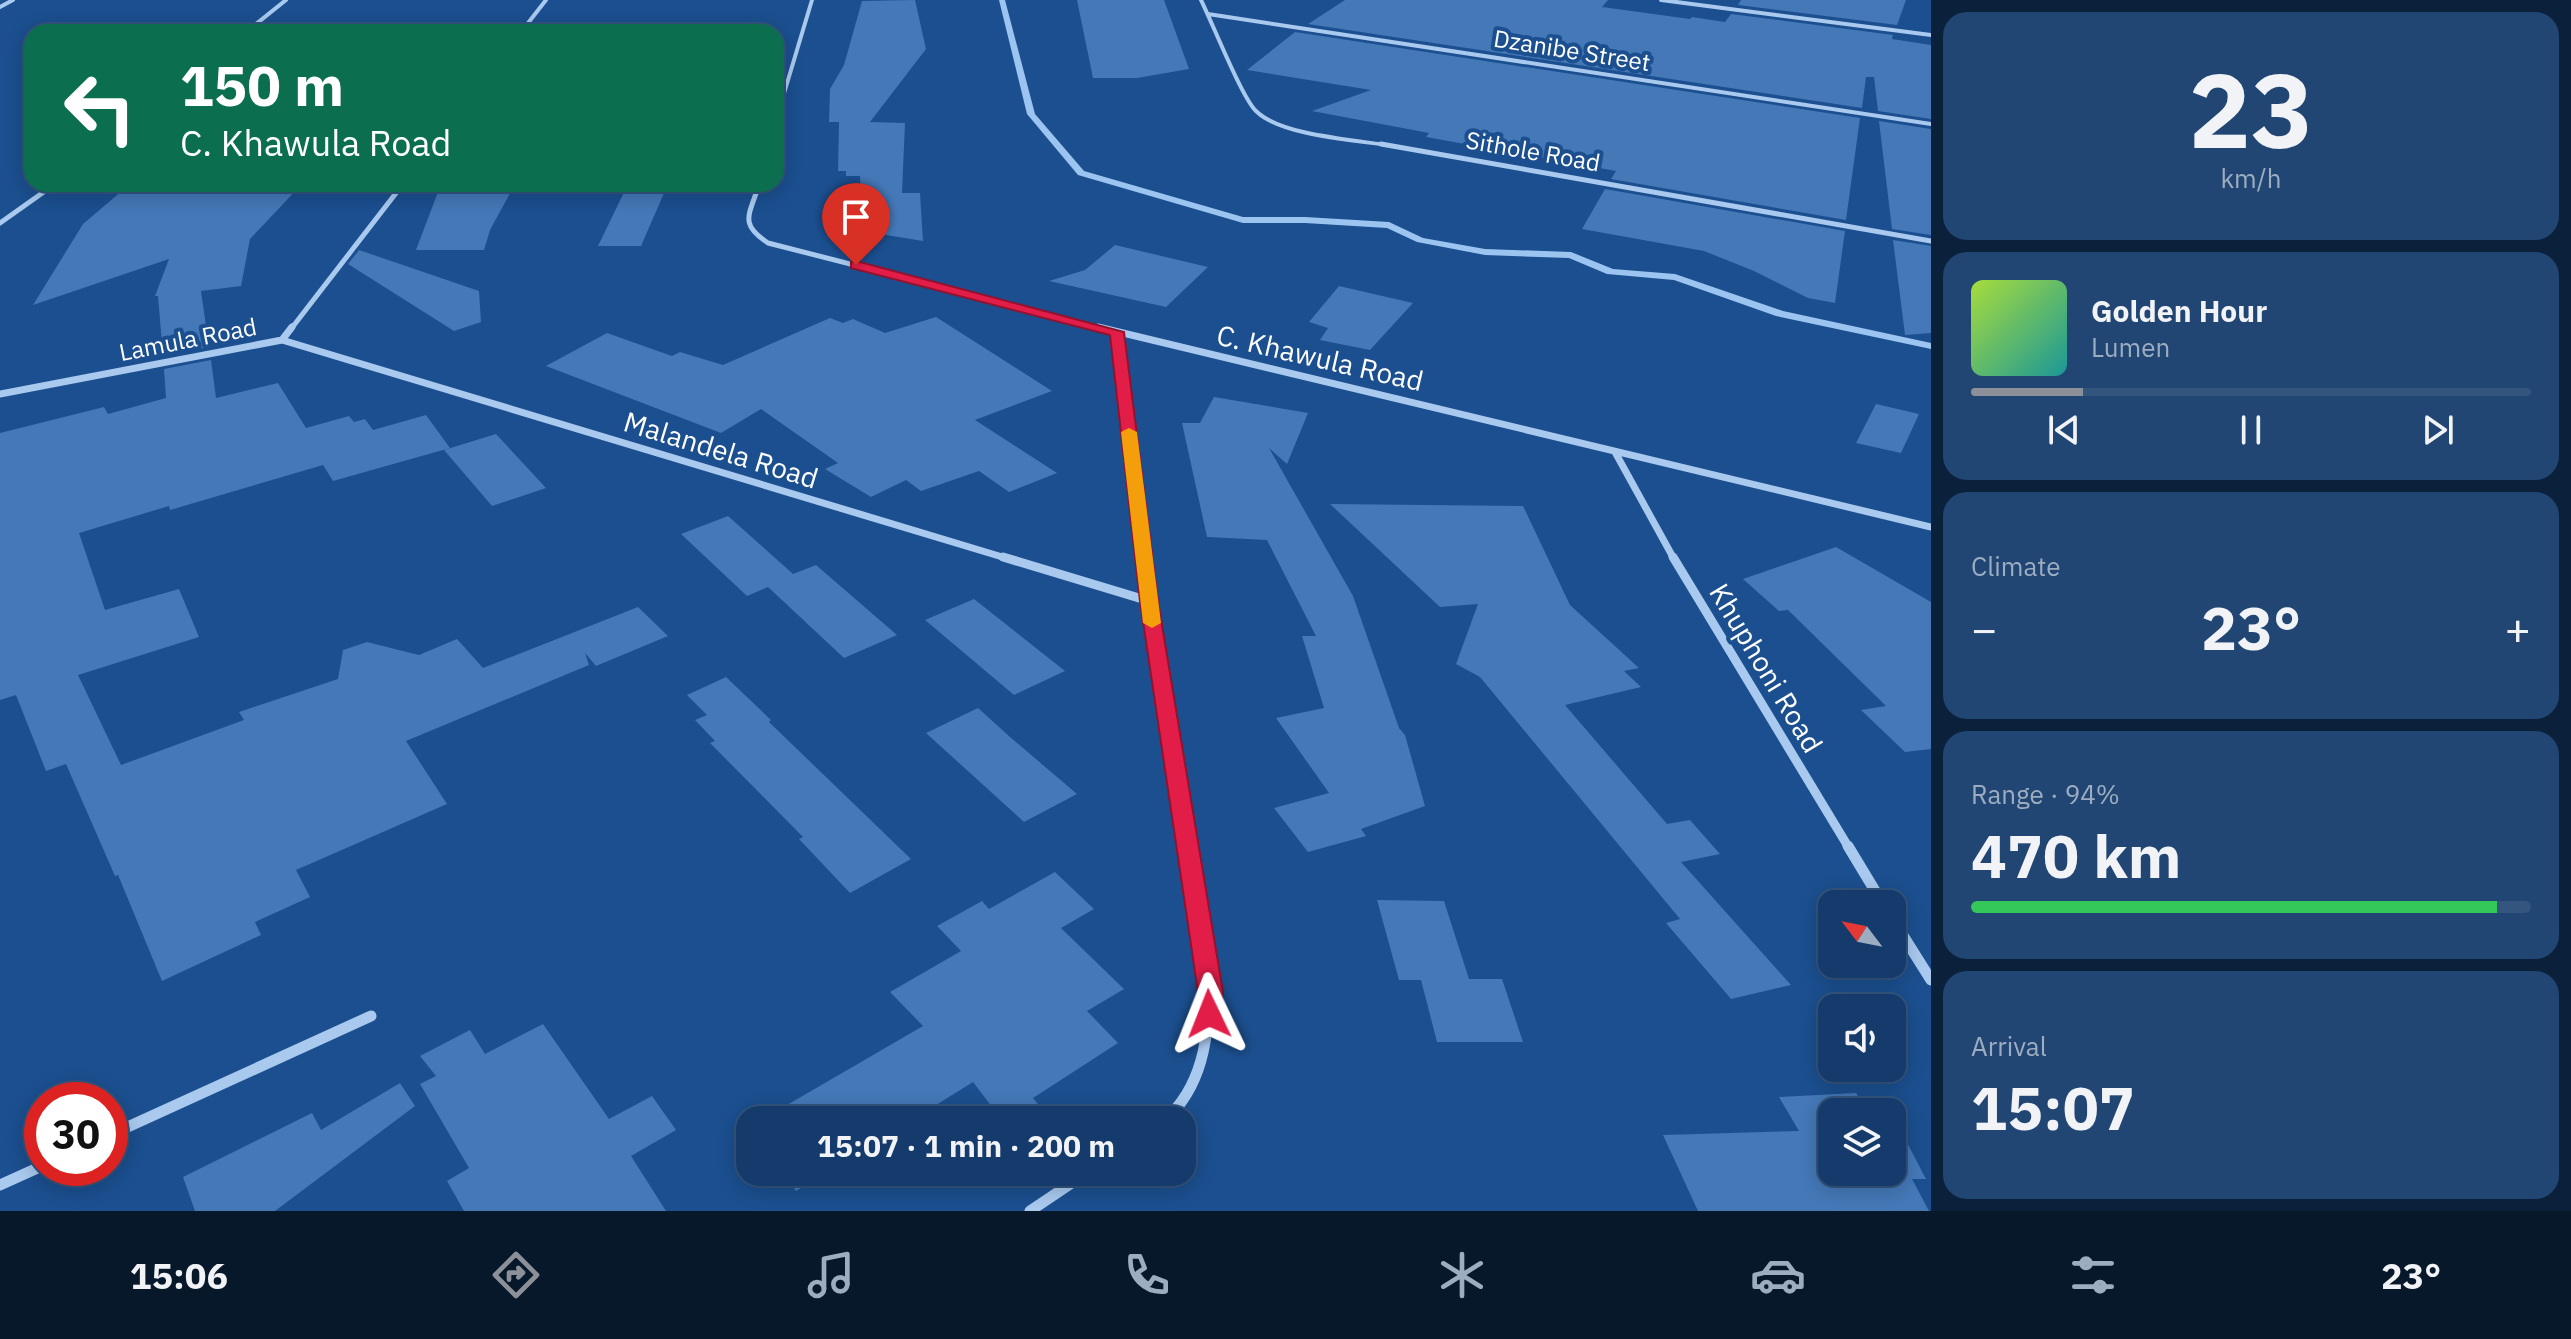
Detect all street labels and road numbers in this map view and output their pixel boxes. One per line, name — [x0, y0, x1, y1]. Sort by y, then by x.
street label: Dzanibe Street — [1491, 22, 1653, 78]
street label: Sithole Road — [1463, 123, 1603, 179]
street label: Lamula Road — [116, 310, 259, 368]
street label: C. Khawula Road — [1213, 316, 1427, 399]
street label: Malandela Road — [619, 402, 823, 497]
street label: Khuphoni Road — [1701, 576, 1832, 759]

